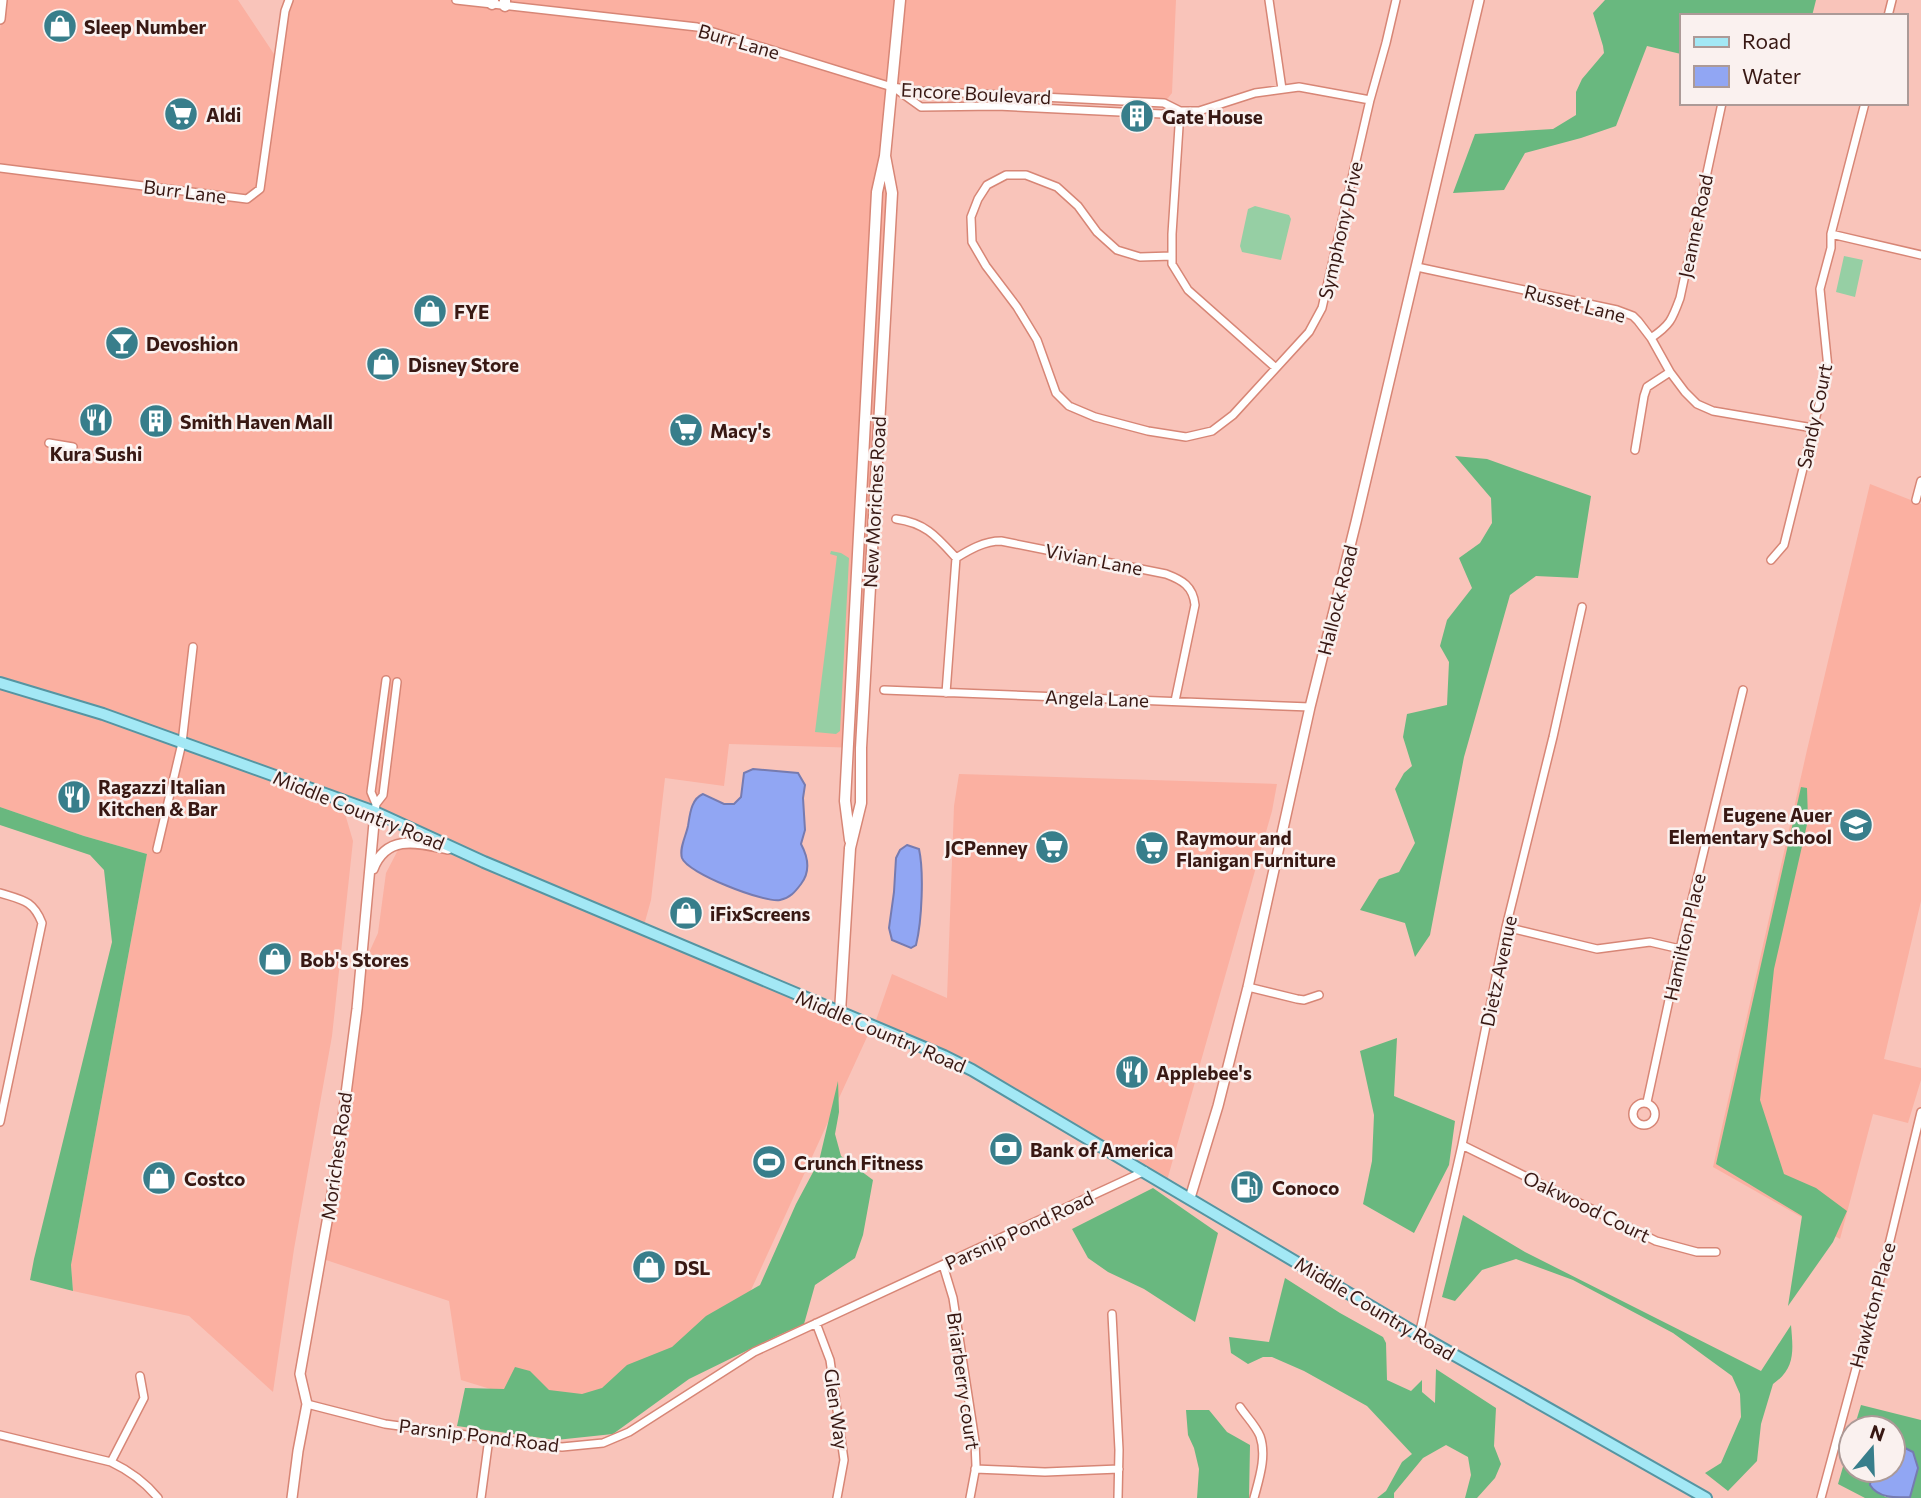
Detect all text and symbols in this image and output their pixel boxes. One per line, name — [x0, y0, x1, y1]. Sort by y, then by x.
shop icon: Sleep Number — [41, 7, 79, 45]
legend — [1680, 14, 1907, 105]
place label: Sleep Number — [84, 15, 206, 38]
street label: Burr Lane — [696, 18, 782, 64]
text: Road — [1742, 28, 1791, 53]
text: Water — [1742, 63, 1801, 88]
street label: Encore Boulevard — [900, 78, 1052, 108]
supermarket icon: Aldi — [162, 95, 200, 133]
building icon: Gate House — [1118, 97, 1156, 135]
place label: Aldi — [206, 103, 241, 126]
place label: Gate House — [1162, 105, 1263, 128]
street label: Symphony Drive — [1313, 159, 1367, 301]
street label: Jeanne Road — [1673, 172, 1717, 280]
street label: Burr Lane — [142, 175, 228, 207]
street label: Russet Lane — [1522, 279, 1628, 327]
shop icon: FYE — [411, 292, 449, 330]
place label: FYE — [454, 300, 489, 323]
bar icon: Devoshion — [103, 324, 141, 362]
place label: Devoshion — [146, 332, 238, 355]
shop icon: Disney Store — [364, 345, 402, 383]
place label: Disney Store — [408, 353, 519, 376]
street label: Sandy Court — [1792, 361, 1836, 471]
restaurant icon: Kura Sushi — [77, 401, 115, 439]
building icon: Smith Haven Mall — [137, 402, 175, 440]
place label: Smith Haven Mall — [180, 410, 333, 433]
supermarket icon: Macy's — [667, 411, 705, 449]
street label: New Moriches Road — [858, 416, 890, 588]
place label: Macy's — [710, 419, 771, 442]
place label: Kura Sushi — [50, 442, 142, 465]
street label: Vivian Lane — [1043, 538, 1145, 580]
street label: Hallock Road — [1312, 542, 1362, 658]
street label: Angela Lane — [1044, 685, 1150, 711]
street label: Middle Country Road — [270, 765, 448, 855]
place label: Ragazzi Italian Kitchen & Bar — [98, 775, 225, 820]
restaurant icon: Ragazzi Italian Kitchen & Bar — [55, 778, 93, 816]
place label: Eugene Auer Elementary School — [1668, 803, 1832, 848]
school or university icon: Eugene Auer Elementary School — [1837, 806, 1875, 844]
place label: Raymour and Flanigan Furniture — [1176, 826, 1336, 871]
supermarket icon: JCPenney — [1033, 828, 1071, 866]
supermarket icon: Raymour and Flanigan Furniture — [1133, 829, 1171, 867]
place label: JCPenney — [945, 836, 1029, 859]
street label: Hamilton Place — [1658, 871, 1710, 1003]
shop icon: iFixScreens — [667, 894, 705, 932]
place label: iFixScreens — [710, 902, 811, 925]
street label: Dietz Avenue — [1475, 913, 1521, 1029]
shop icon: Bob's Stores — [256, 940, 294, 978]
place label: Bob's Stores — [300, 948, 409, 971]
street label: Middle Country Road — [792, 985, 970, 1077]
restaurant icon: Applebee's — [1113, 1053, 1151, 1091]
place label: Applebee's — [1156, 1061, 1252, 1084]
street label: Moriches Road — [316, 1091, 356, 1221]
bank icon: Bank of America — [987, 1130, 1025, 1168]
place label: Bank of America — [1030, 1138, 1173, 1161]
sports icon: Crunch Fitness — [750, 1143, 788, 1181]
place label: Crunch Fitness — [794, 1151, 924, 1174]
shop icon: Costco — [140, 1159, 178, 1197]
street label: Oakwood Court — [1520, 1165, 1654, 1247]
place label: Costco — [184, 1167, 245, 1190]
fuel station icon: Conoco — [1228, 1168, 1266, 1206]
place label: Conoco — [1272, 1176, 1339, 1199]
street label: Parsnip Pond Road — [941, 1186, 1097, 1274]
street label: Hawkton Place — [1844, 1240, 1900, 1370]
shop icon: DSL — [630, 1248, 668, 1286]
street label: Middle Country Road — [1291, 1251, 1459, 1365]
place label: DSL — [674, 1256, 710, 1279]
street label: Briarberry court — [943, 1311, 985, 1452]
street label: Glen Way — [820, 1367, 854, 1451]
street label: Parsnip Pond Road — [398, 1414, 560, 1456]
north arrow — [1837, 1414, 1907, 1484]
text: N — [1867, 1419, 1888, 1446]

